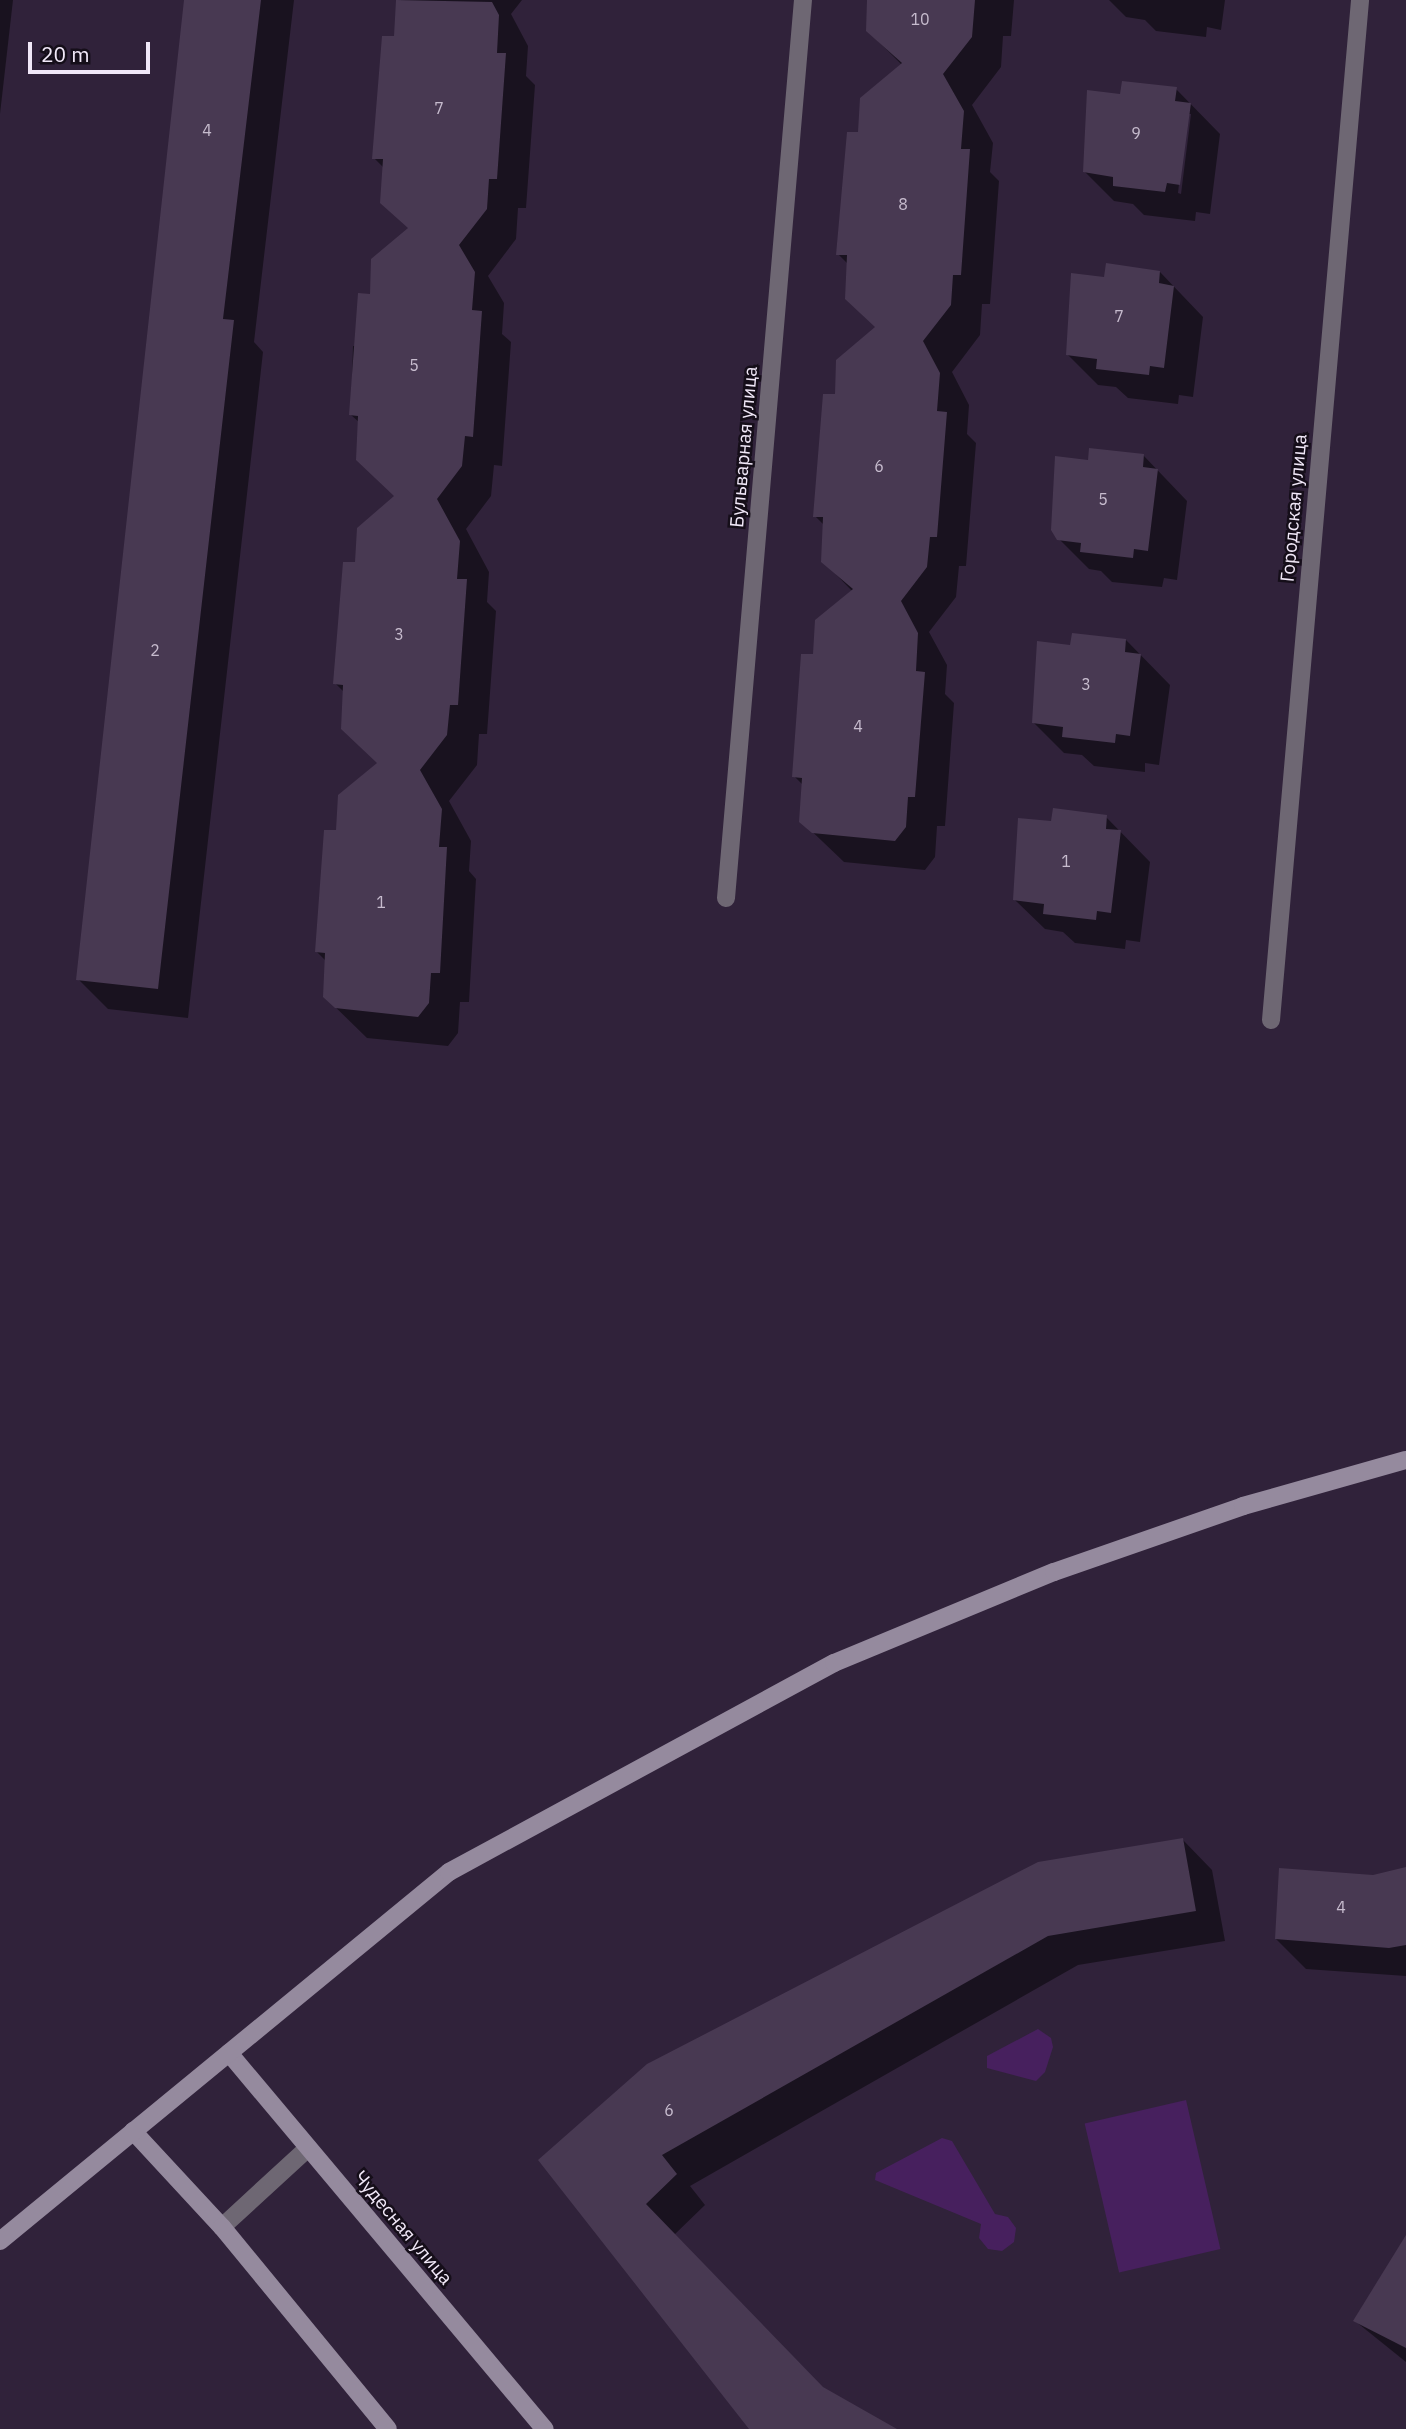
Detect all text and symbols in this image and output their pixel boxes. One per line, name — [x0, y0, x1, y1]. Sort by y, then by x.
house number: 10 — [910, 9, 930, 29]
scale bar — [32, 28, 154, 72]
text: 20 m — [41, 40, 90, 68]
house number: 7 — [434, 98, 444, 118]
house number: 4 — [202, 120, 212, 140]
house number: 9 — [1131, 123, 1141, 143]
house number: 8 — [898, 194, 908, 214]
house number: 7 — [1114, 306, 1124, 326]
house number: 5 — [409, 355, 419, 375]
street label: Бульварная улица — [726, 365, 762, 529]
street label: Городская улица — [1276, 433, 1312, 583]
house number: 6 — [874, 456, 884, 476]
house number: 5 — [1098, 489, 1108, 509]
house number: 3 — [394, 624, 404, 644]
house number: 2 — [150, 640, 160, 660]
house number: 3 — [1081, 674, 1091, 694]
house number: 4 — [853, 716, 863, 736]
house number: 1 — [1061, 851, 1071, 871]
house number: 1 — [376, 892, 386, 912]
house number: 4 — [1336, 1897, 1346, 1917]
house number: 6 — [664, 2100, 674, 2120]
street label: Чудесная улица — [349, 2167, 457, 2289]

